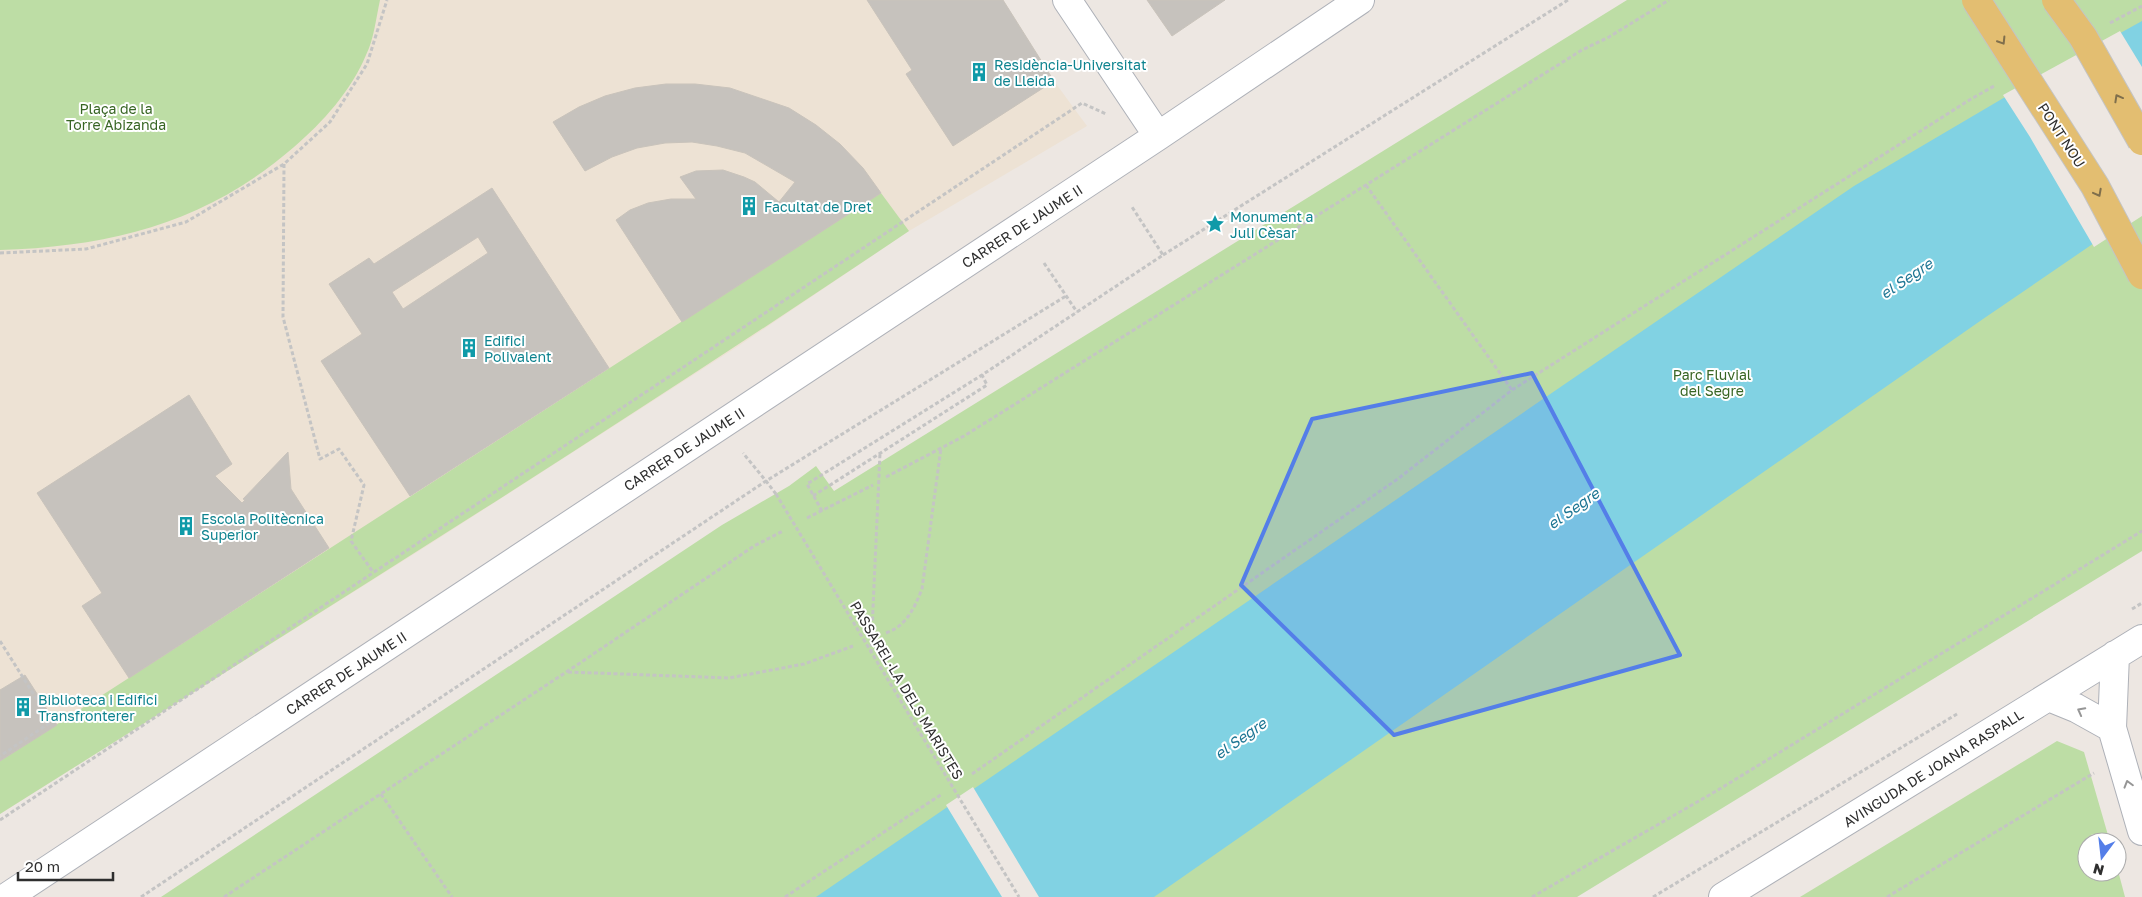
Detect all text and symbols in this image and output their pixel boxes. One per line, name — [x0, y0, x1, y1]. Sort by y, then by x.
one-way arrow — [1996, 35, 2005, 45]
place label: Residència-Universitat de Lleida — [994, 56, 1147, 89]
building icon: Residència-Universitat de Lleida — [968, 61, 990, 83]
one-way arrow — [2114, 95, 2124, 104]
park label: Plaça de la Torre Abizanda — [66, 100, 166, 133]
street label: PONT NOU — [2035, 100, 2089, 170]
street label: CARRER DE JAUME II — [958, 181, 1086, 271]
one-way arrow — [2092, 188, 2102, 197]
building icon: Facultat de Dret — [738, 195, 760, 217]
place label: Facultat de Dret — [764, 198, 872, 215]
place label: Monument a Juli Cèsar — [1230, 208, 1314, 241]
place icon: Monument a Juli Cèsar — [1204, 213, 1226, 235]
water label: el Segre — [1876, 253, 1937, 303]
place label: Edifici Polivalent — [484, 332, 552, 365]
building icon: Edifici Polivalent — [458, 337, 480, 359]
park label: Parc Fluvial del Segre — [1673, 366, 1751, 399]
street label: CARRER DE JAUME II — [620, 404, 748, 494]
water label: el Segre — [1544, 483, 1604, 533]
place label: Escola Politècnica Superior — [201, 510, 324, 543]
building icon: Escola Politècnica Superior — [175, 515, 197, 537]
street label: PASSAREL·LA DELS MARISTES — [847, 598, 967, 782]
street label: CARRER DE JAUME II — [282, 628, 410, 718]
place label: Biblioteca i Edifici Transfronterer — [38, 691, 157, 724]
building icon: Biblioteca i Edifici Transfronterer — [12, 696, 34, 718]
street label: AVINGUDA DE JOANA RASPALL — [1840, 705, 2026, 831]
one-way arrow — [2078, 707, 2087, 717]
water label: el Segre — [1211, 713, 1271, 763]
one-way arrow — [2124, 780, 2134, 789]
north arrow — [2077, 832, 2127, 882]
scale bar — [18, 850, 112, 882]
text: 20 m — [25, 857, 60, 875]
text: N — [2091, 860, 2106, 880]

